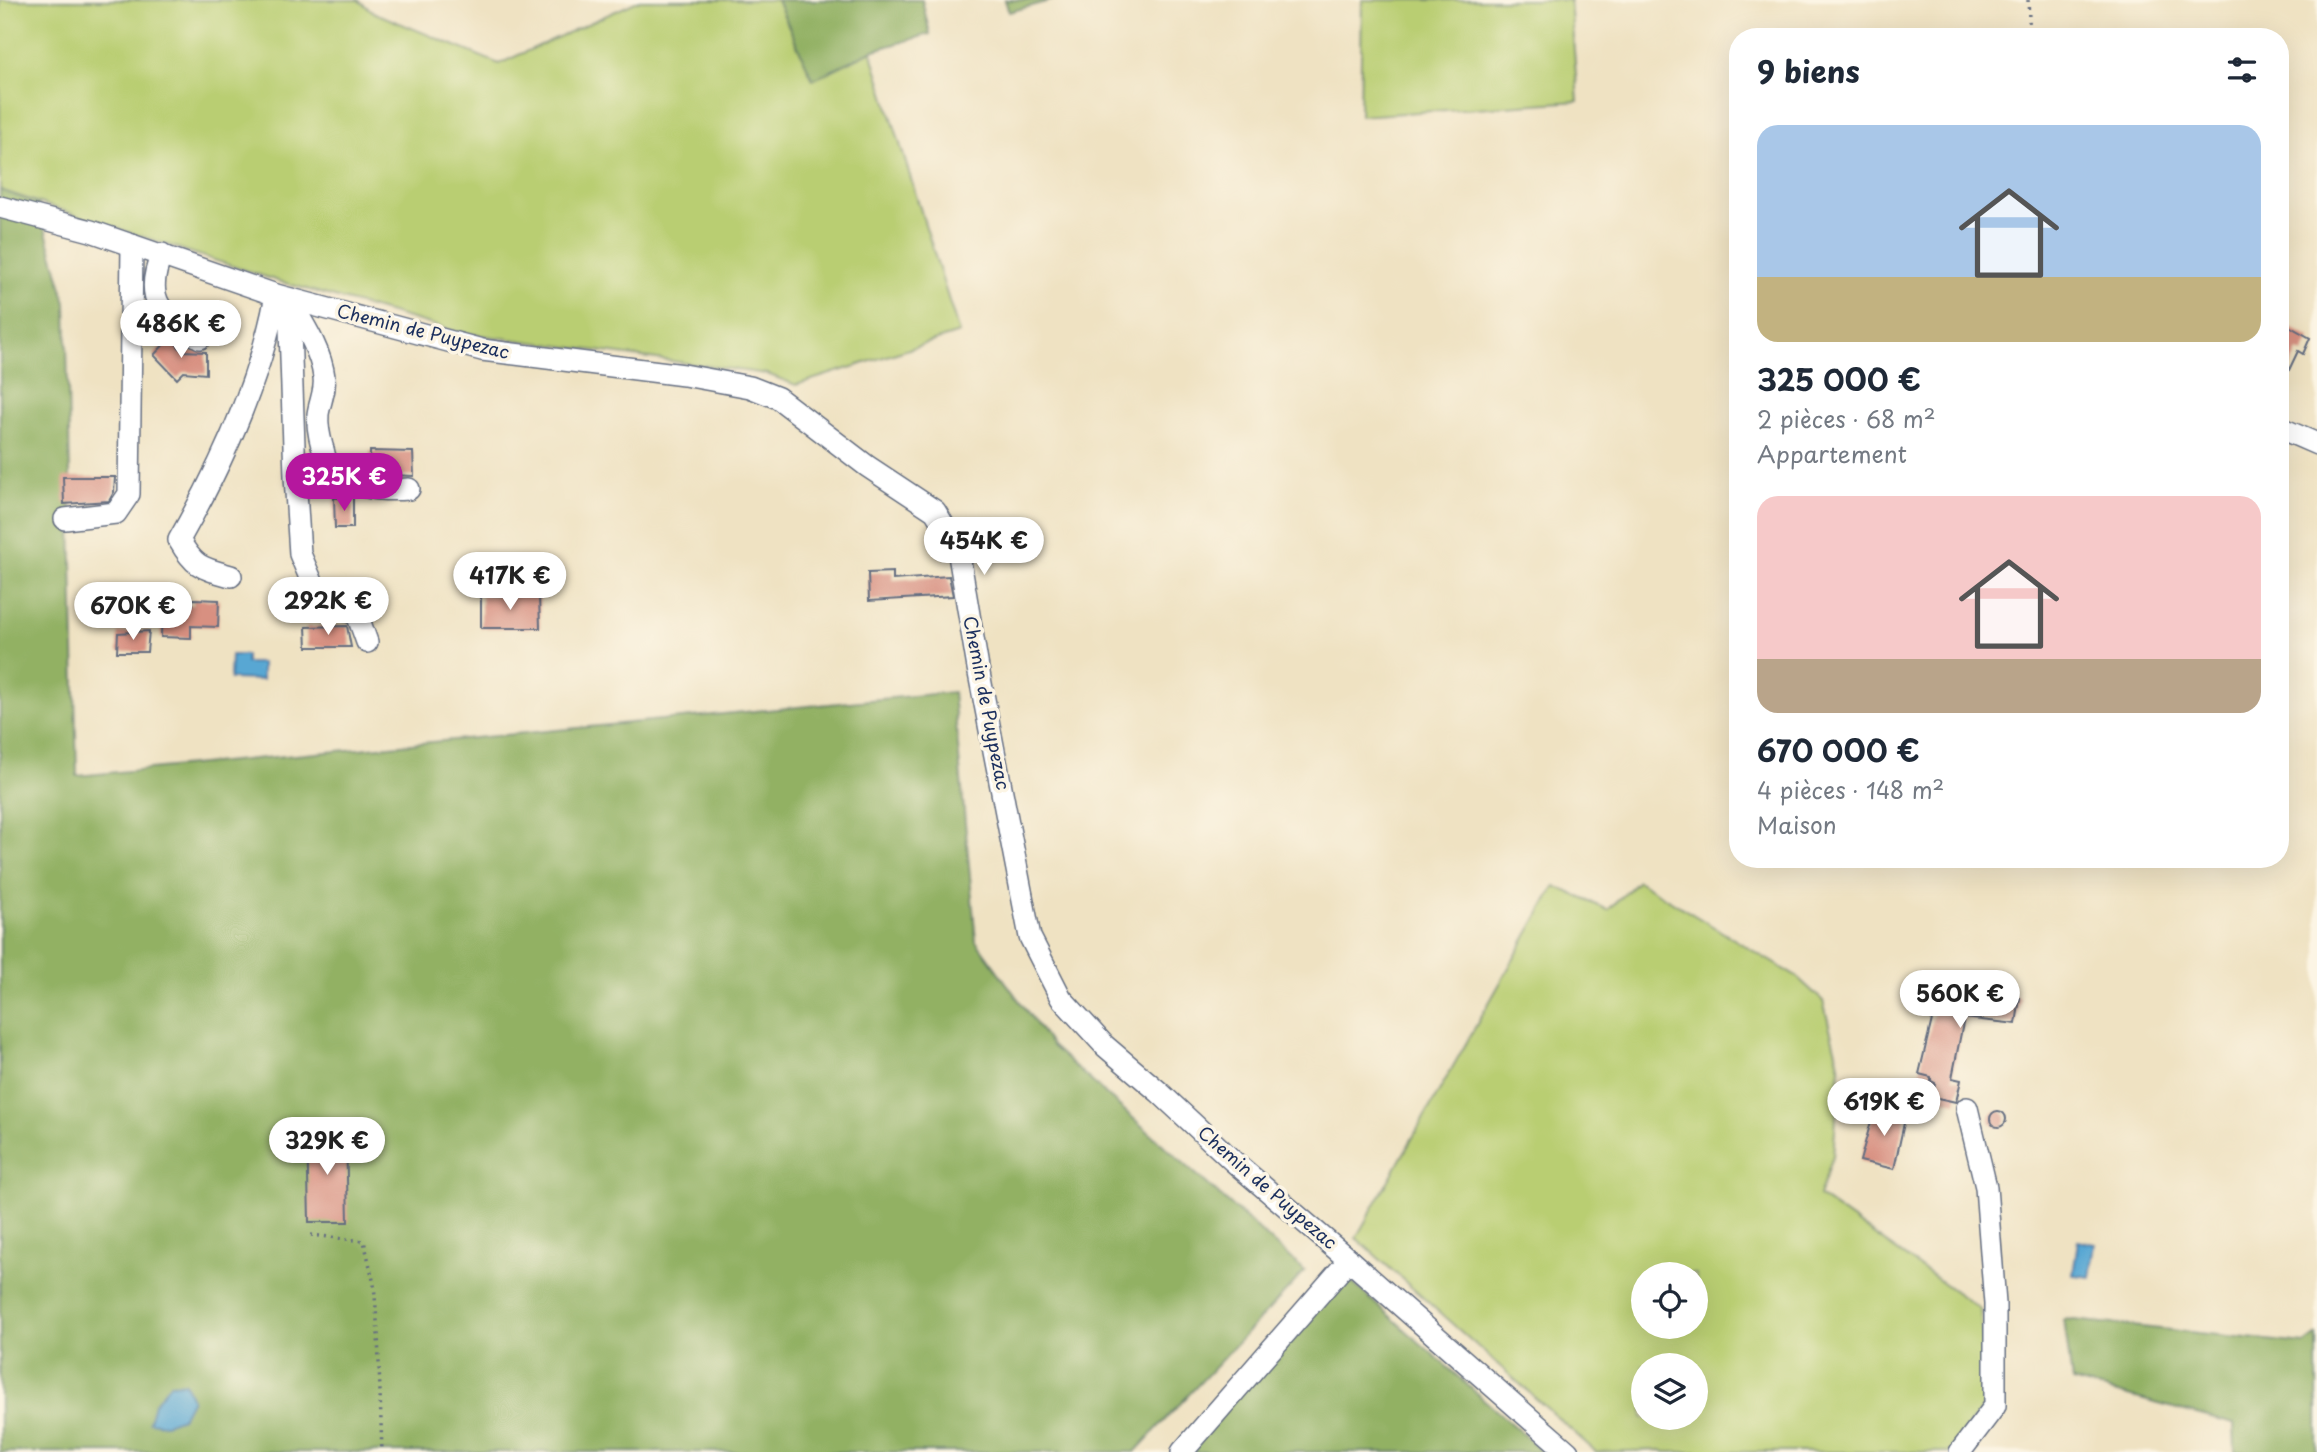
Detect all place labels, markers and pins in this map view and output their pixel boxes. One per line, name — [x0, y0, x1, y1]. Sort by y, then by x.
pin: 486K € — [124, 300, 238, 360]
pin: 325K € — [287, 454, 401, 513]
pin: 454K € — [927, 518, 1041, 577]
pin: 417K € — [453, 552, 567, 612]
pin: 292K € — [271, 578, 385, 637]
pin: 670K € — [76, 582, 190, 642]
pin: 560K € — [1903, 970, 2017, 1030]
pin: 619K € — [1827, 1078, 1941, 1138]
pin: 329K € — [270, 1118, 384, 1177]

